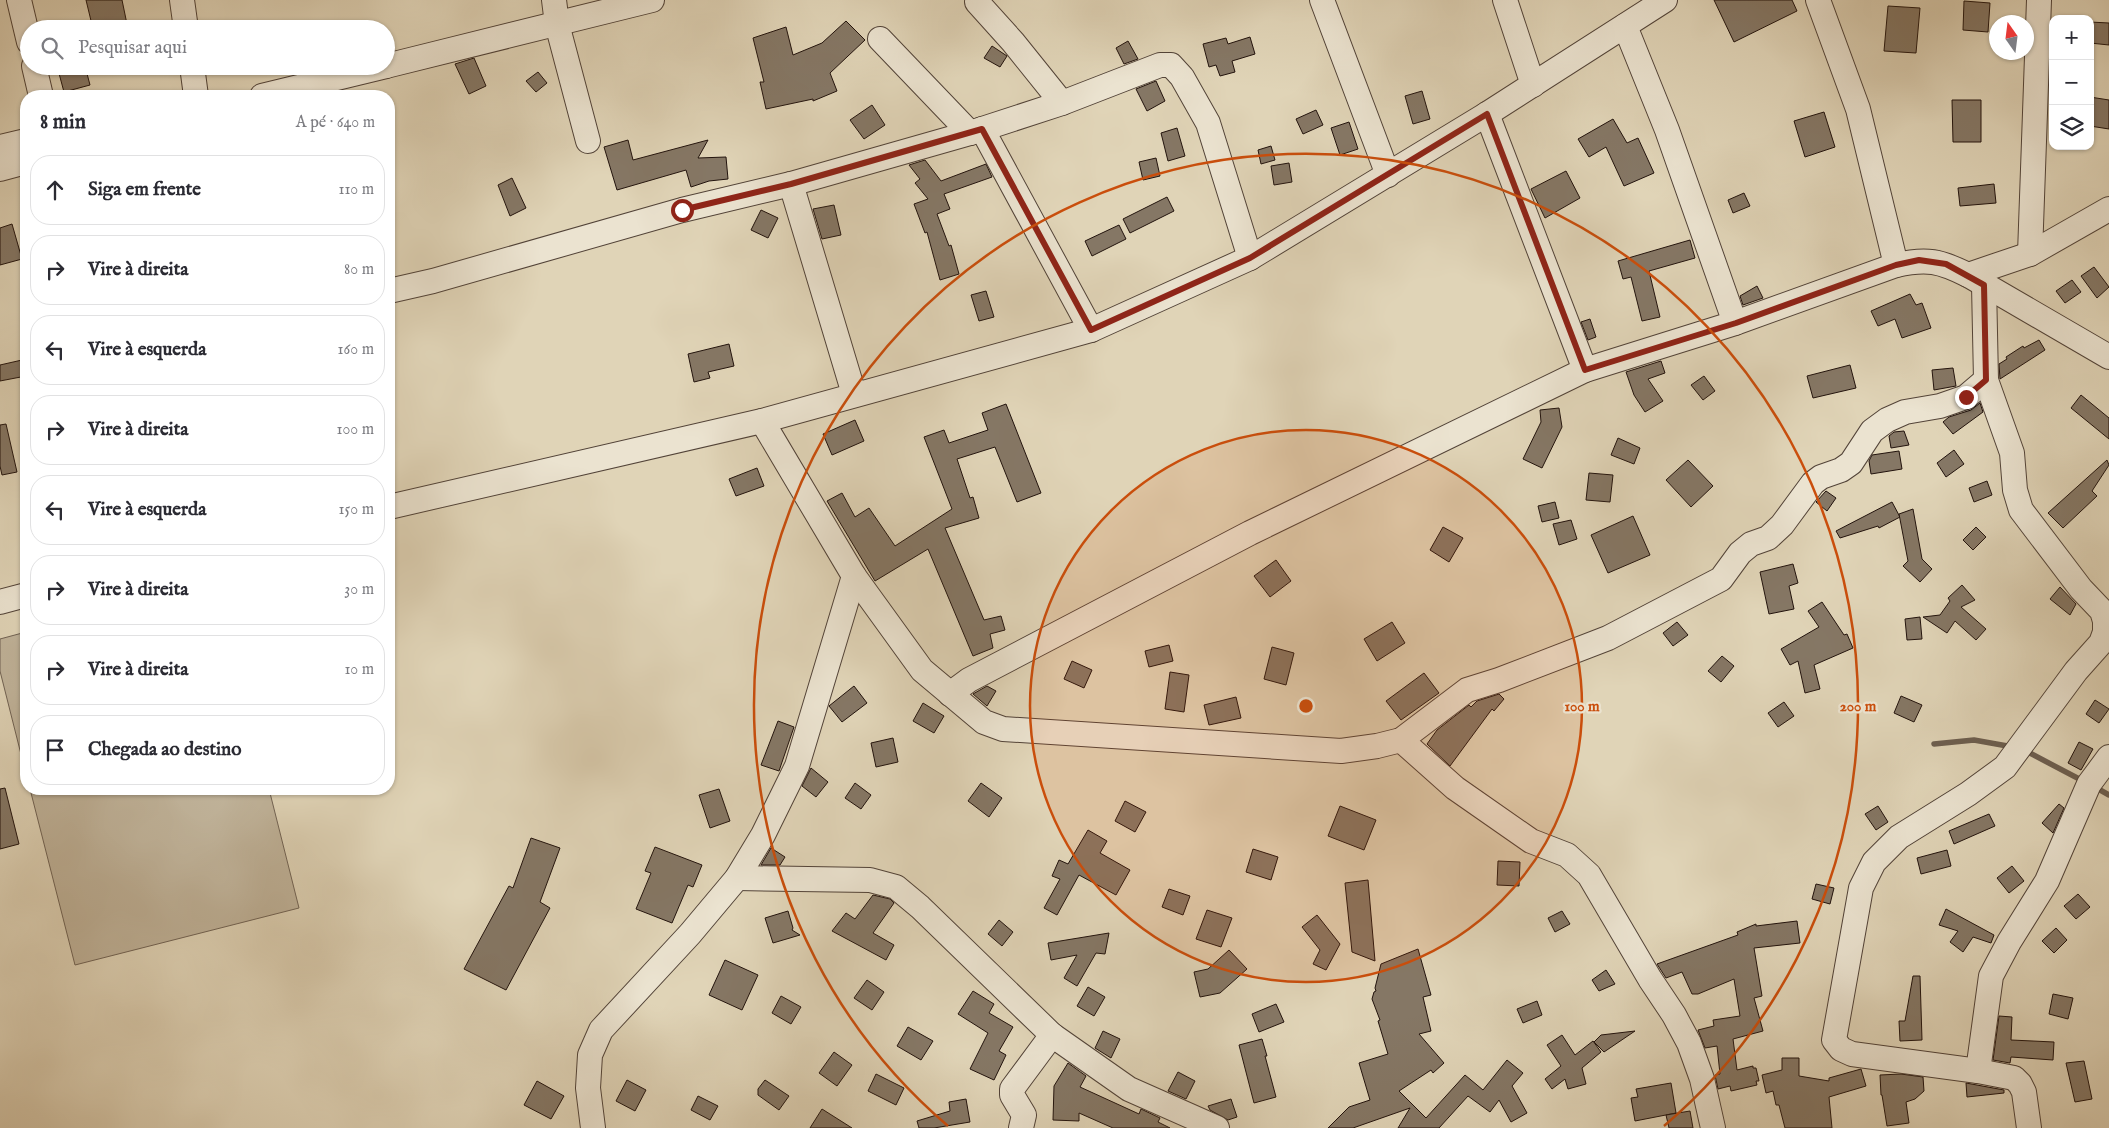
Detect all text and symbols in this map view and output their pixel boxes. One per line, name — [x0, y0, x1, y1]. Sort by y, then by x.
north arrow — [1989, 15, 2034, 60]
map controls — [2049, 15, 2094, 150]
button: + — [2049, 15, 2094, 60]
search box — [20, 20, 395, 75]
icon: search — [38, 34, 66, 62]
text: Pesquisar aqui — [78, 36, 187, 60]
button: − — [2049, 60, 2094, 105]
button: layers — [2049, 105, 2094, 150]
text: 8 min — [40, 109, 86, 136]
text: A pé · 640 m — [296, 113, 375, 133]
icon: ahead — [41, 176, 69, 204]
text: Siga em frente — [88, 178, 201, 202]
text: 110 m — [338, 180, 374, 200]
route start — [671, 199, 694, 222]
icon: right — [41, 256, 69, 284]
text: Vire à direita — [88, 258, 188, 282]
text: 80 m — [344, 260, 374, 280]
icon: left — [41, 336, 69, 364]
text: Vire à esquerda — [88, 338, 206, 362]
text: 160 m — [338, 340, 374, 360]
route end — [1955, 386, 1978, 409]
icon: right — [41, 416, 69, 444]
text: Vire à direita — [88, 418, 188, 442]
text: 100 m — [337, 420, 374, 440]
icon: left — [41, 496, 69, 524]
text: Vire à esquerda — [88, 498, 206, 522]
text: 150 m — [339, 500, 374, 520]
icon: right — [41, 576, 69, 604]
text: Vire à direita — [88, 578, 188, 602]
text: 30 m — [344, 580, 374, 600]
icon: right — [41, 656, 69, 684]
text: Vire à direita — [88, 658, 188, 682]
text: 10 m — [344, 660, 374, 680]
centre of rings — [1297, 697, 1315, 715]
text: 100 m — [1564, 697, 1600, 716]
text: 200 m — [1840, 697, 1877, 716]
icon: arrive — [41, 736, 69, 764]
text: Chegada ao destino — [88, 738, 241, 762]

